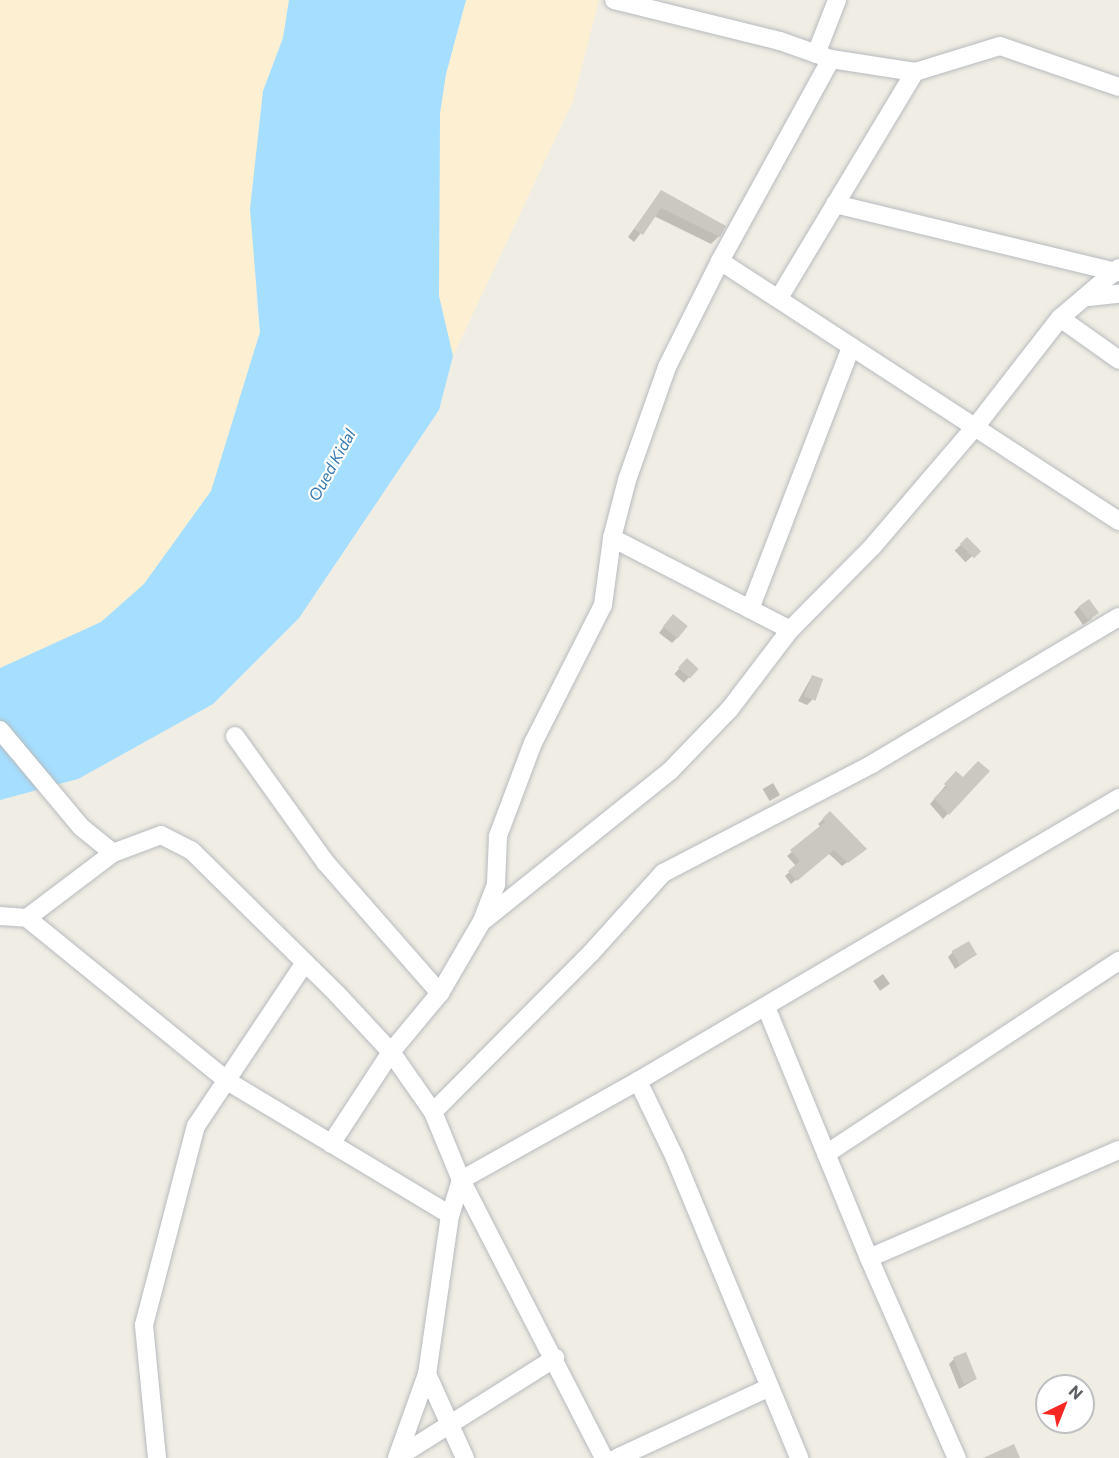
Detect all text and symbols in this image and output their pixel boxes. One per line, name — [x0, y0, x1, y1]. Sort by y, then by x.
water label: Oued Kidal — [304, 426, 360, 504]
north arrow — [1035, 1374, 1095, 1434]
text: N — [1065, 1381, 1087, 1403]

